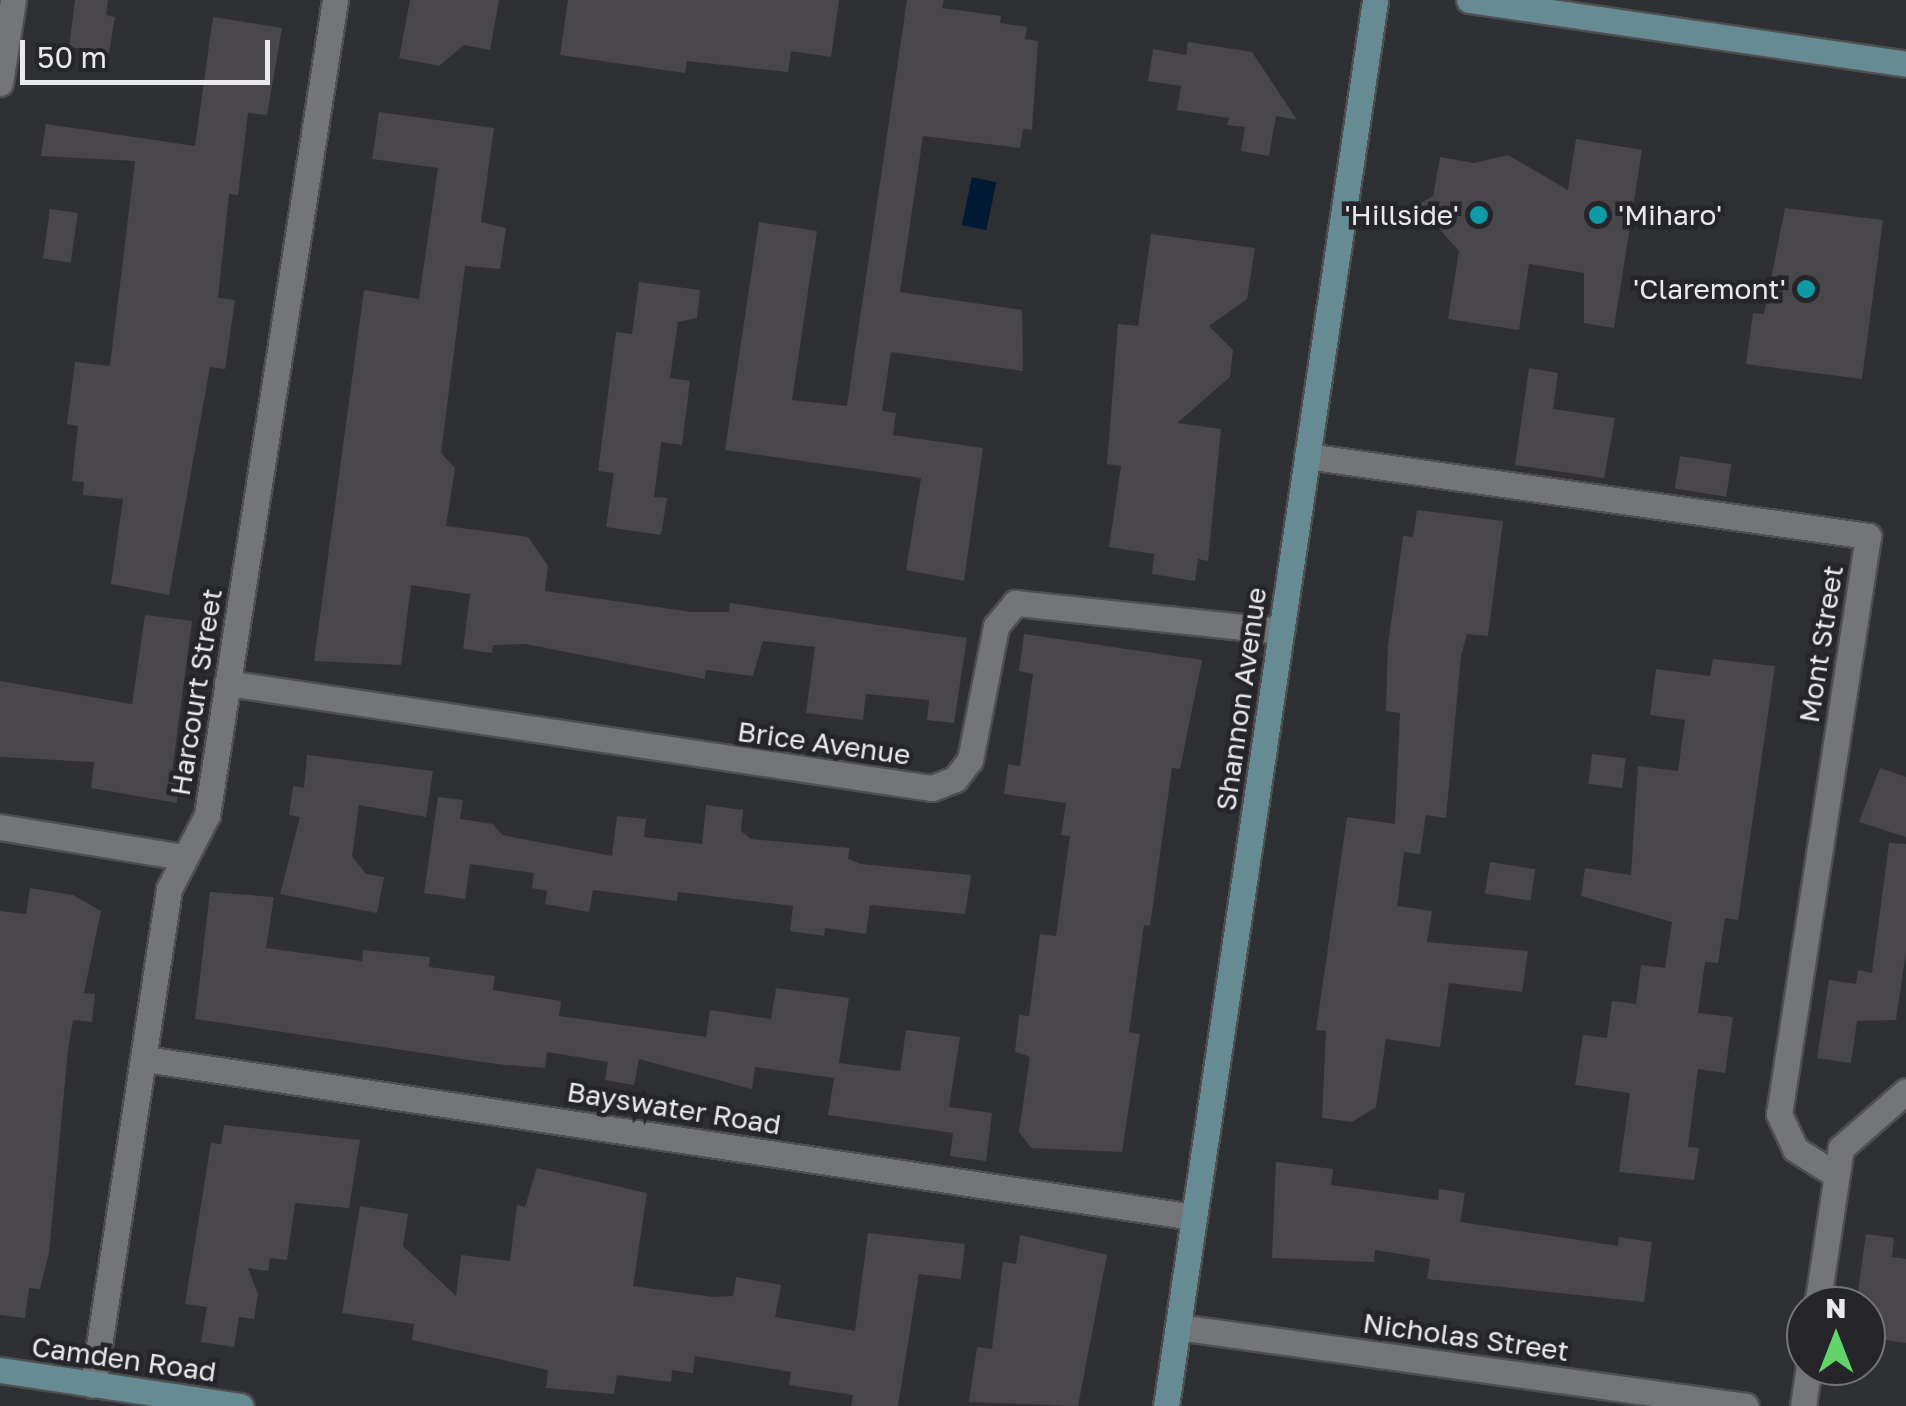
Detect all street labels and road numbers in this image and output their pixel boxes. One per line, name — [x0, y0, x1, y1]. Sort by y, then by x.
street label: Mont Street — [1792, 563, 1850, 725]
street label: Shannon Avenue — [1209, 585, 1273, 813]
street label: Harcourt Street — [163, 586, 229, 798]
street label: Brice Avenue — [735, 714, 913, 772]
street label: Bayswater Road — [565, 1074, 783, 1142]
street label: Nicholas Street — [1361, 1306, 1571, 1368]
street label: Camden Road — [30, 1329, 218, 1389]

